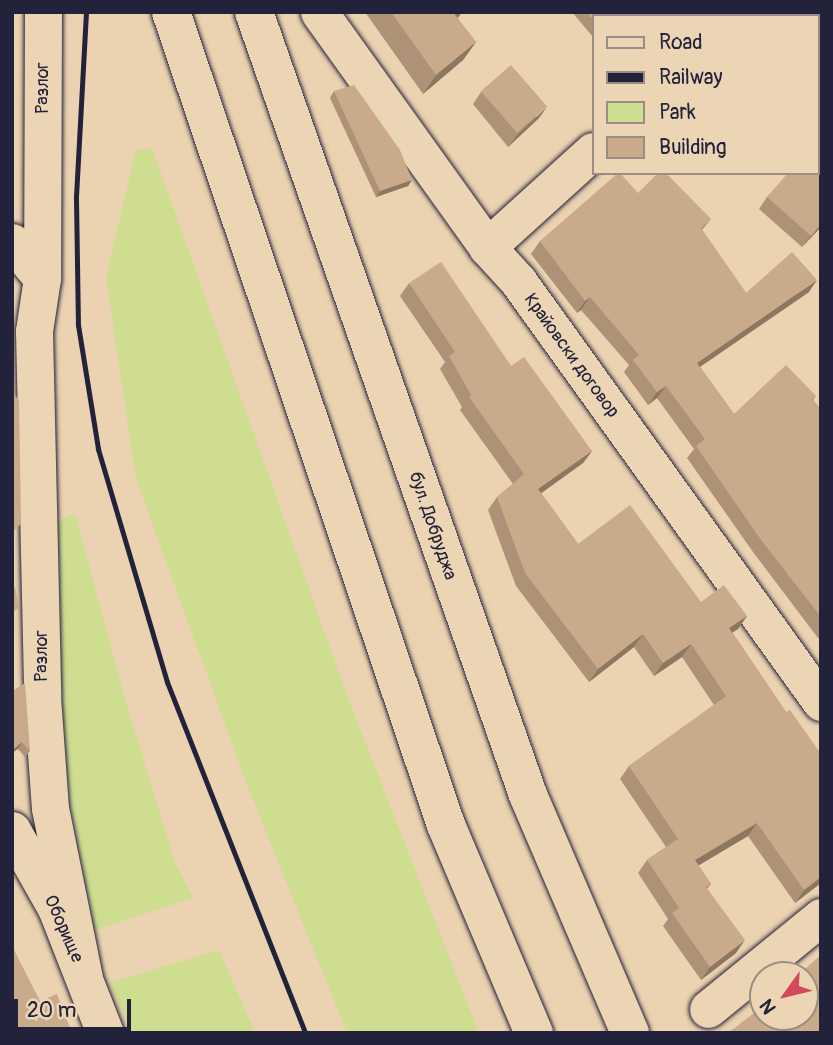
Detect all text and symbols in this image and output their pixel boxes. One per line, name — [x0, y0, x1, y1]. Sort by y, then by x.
legend — [592, 14, 819, 175]
text: Road — [659, 29, 703, 56]
street label: Разлог — [32, 62, 54, 114]
text: Railway — [659, 64, 723, 91]
text: Park — [659, 99, 696, 126]
text: Building — [659, 134, 726, 161]
street label: Крайовски договор — [519, 290, 623, 422]
street label: бул. Добруджа — [403, 469, 461, 583]
street label: Разлог — [31, 630, 53, 682]
street label: Оборище — [39, 892, 87, 966]
north arrow — [749, 961, 819, 1031]
scale bar — [18, 986, 135, 1030]
text: N — [755, 995, 782, 1019]
text: 20 m — [27, 997, 76, 1024]

